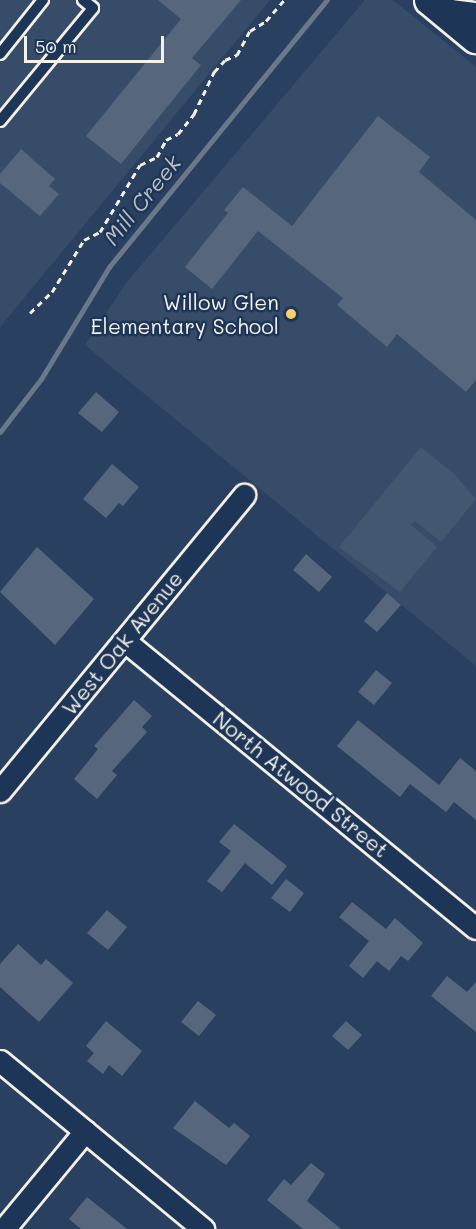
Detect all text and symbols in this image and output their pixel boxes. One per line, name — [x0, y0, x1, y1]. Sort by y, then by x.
scale bar — [27, 24, 166, 62]
text: 50 m — [35, 34, 77, 58]
water label: Mill Creek — [98, 150, 186, 250]
place label: Willow Glen Elementary School — [91, 289, 279, 339]
marker: Willow Glen Elementary School — [284, 307, 298, 321]
street label: West Oak Avenue — [56, 566, 188, 720]
street label: North Atwood Street — [208, 706, 394, 862]

